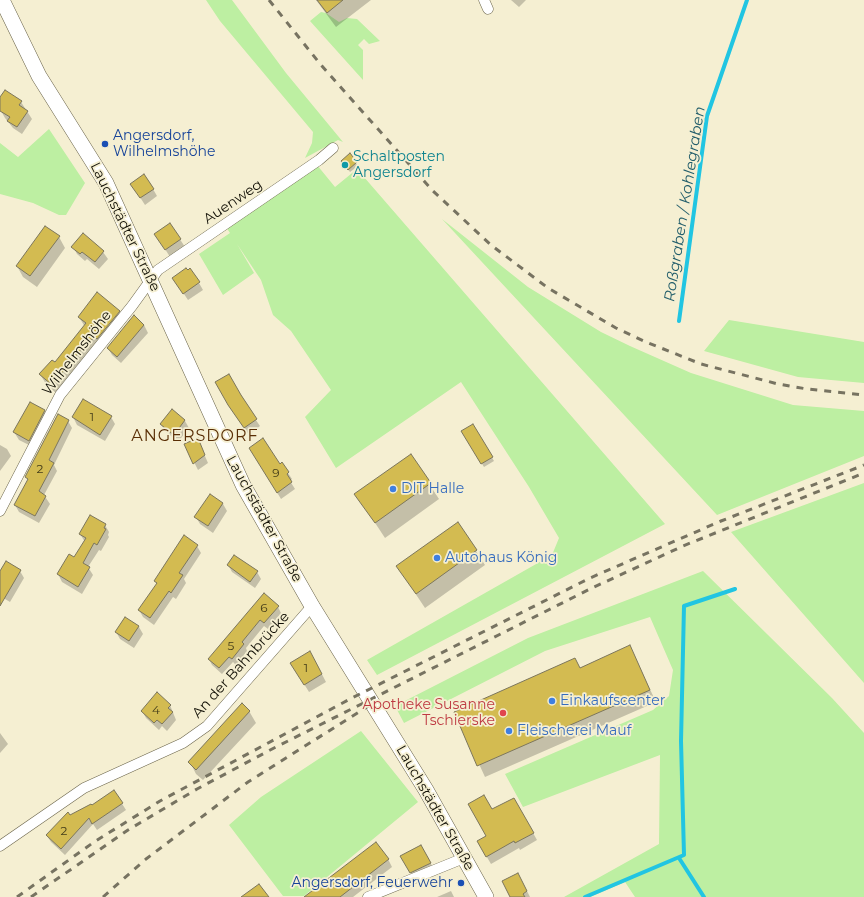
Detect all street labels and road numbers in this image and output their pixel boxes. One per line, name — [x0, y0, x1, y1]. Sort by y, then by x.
street label: Lauchstädter Straße — [86, 160, 164, 294]
street label: Auenweg — [200, 176, 266, 228]
street label: Wilhelmshöhe — [39, 307, 115, 399]
street label: Lauchstädter Straße — [222, 453, 306, 585]
street label: An der Bahnbrücke — [189, 608, 293, 722]
street label: Lauchstädter Straße — [392, 742, 478, 874]

